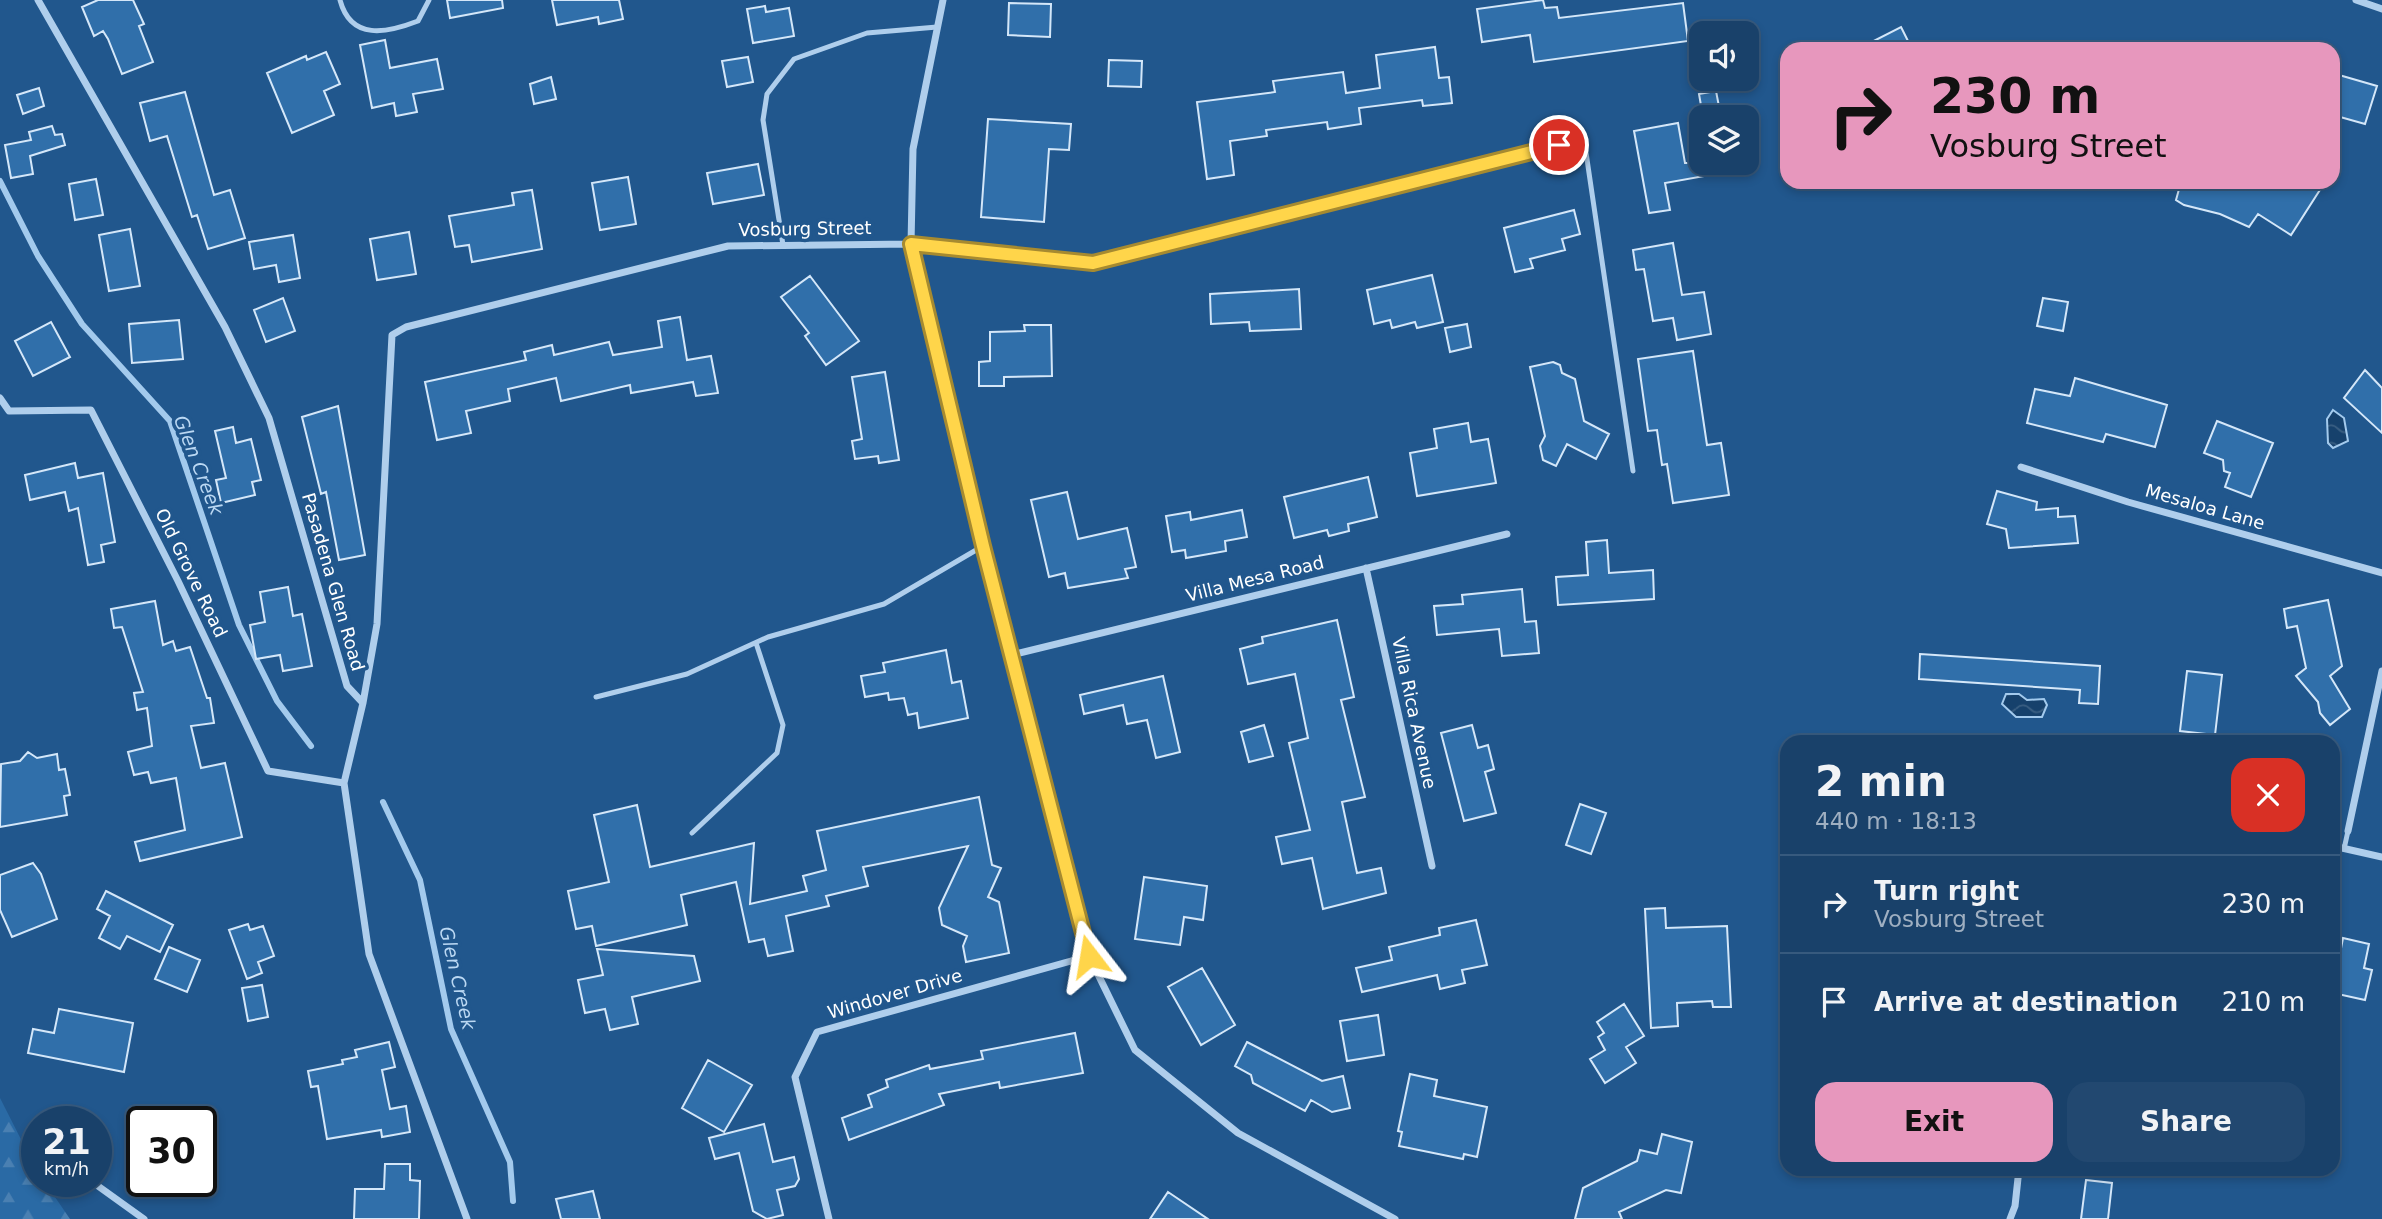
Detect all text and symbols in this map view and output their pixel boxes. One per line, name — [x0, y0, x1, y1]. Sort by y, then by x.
map controls — [1689, 21, 1759, 175]
button: sound — [1689, 21, 1759, 91]
text: 230 m — [1930, 68, 2100, 125]
icon: right — [1815, 70, 1906, 161]
button: layers — [1689, 105, 1759, 175]
pin — [1529, 115, 1589, 175]
icon: arrive — [1540, 126, 1578, 164]
text: Vosburg Street — [1930, 127, 2167, 165]
street label: Vosburg Street — [738, 217, 872, 240]
water label: Glen Creek — [170, 412, 228, 519]
street label: Mesaloa Lane — [2143, 479, 2267, 534]
street label: Pasadena Glen Road — [298, 490, 369, 673]
street label: Old Grove Road — [151, 505, 232, 641]
street label: Villa Mesa Road — [1184, 551, 1326, 606]
street label: Villa Rica Avenue — [1388, 635, 1441, 791]
text: 2 min — [1815, 757, 1947, 806]
button: close — [2231, 758, 2305, 832]
text: 440 m · 18:13 — [1815, 808, 1977, 834]
text: Turn right — [1874, 876, 2019, 906]
icon: right — [1815, 885, 1853, 923]
text: 230 m — [2222, 889, 2305, 919]
text: Vosburg Street — [1874, 906, 2044, 932]
position arrow — [1052, 919, 1126, 993]
water label: Glen Creek — [435, 924, 481, 1033]
street label: Windover Drive — [825, 964, 965, 1023]
icon: arrive — [1815, 983, 1853, 1021]
text: Arrive at destination — [1874, 987, 2178, 1017]
text: 210 m — [2222, 987, 2305, 1017]
button: Exit — [1815, 1082, 2053, 1162]
button: Share — [2067, 1082, 2305, 1162]
speed limit sign: 30 — [126, 1106, 217, 1197]
text: 21 — [42, 1122, 91, 1162]
text: km/h — [44, 1158, 89, 1179]

